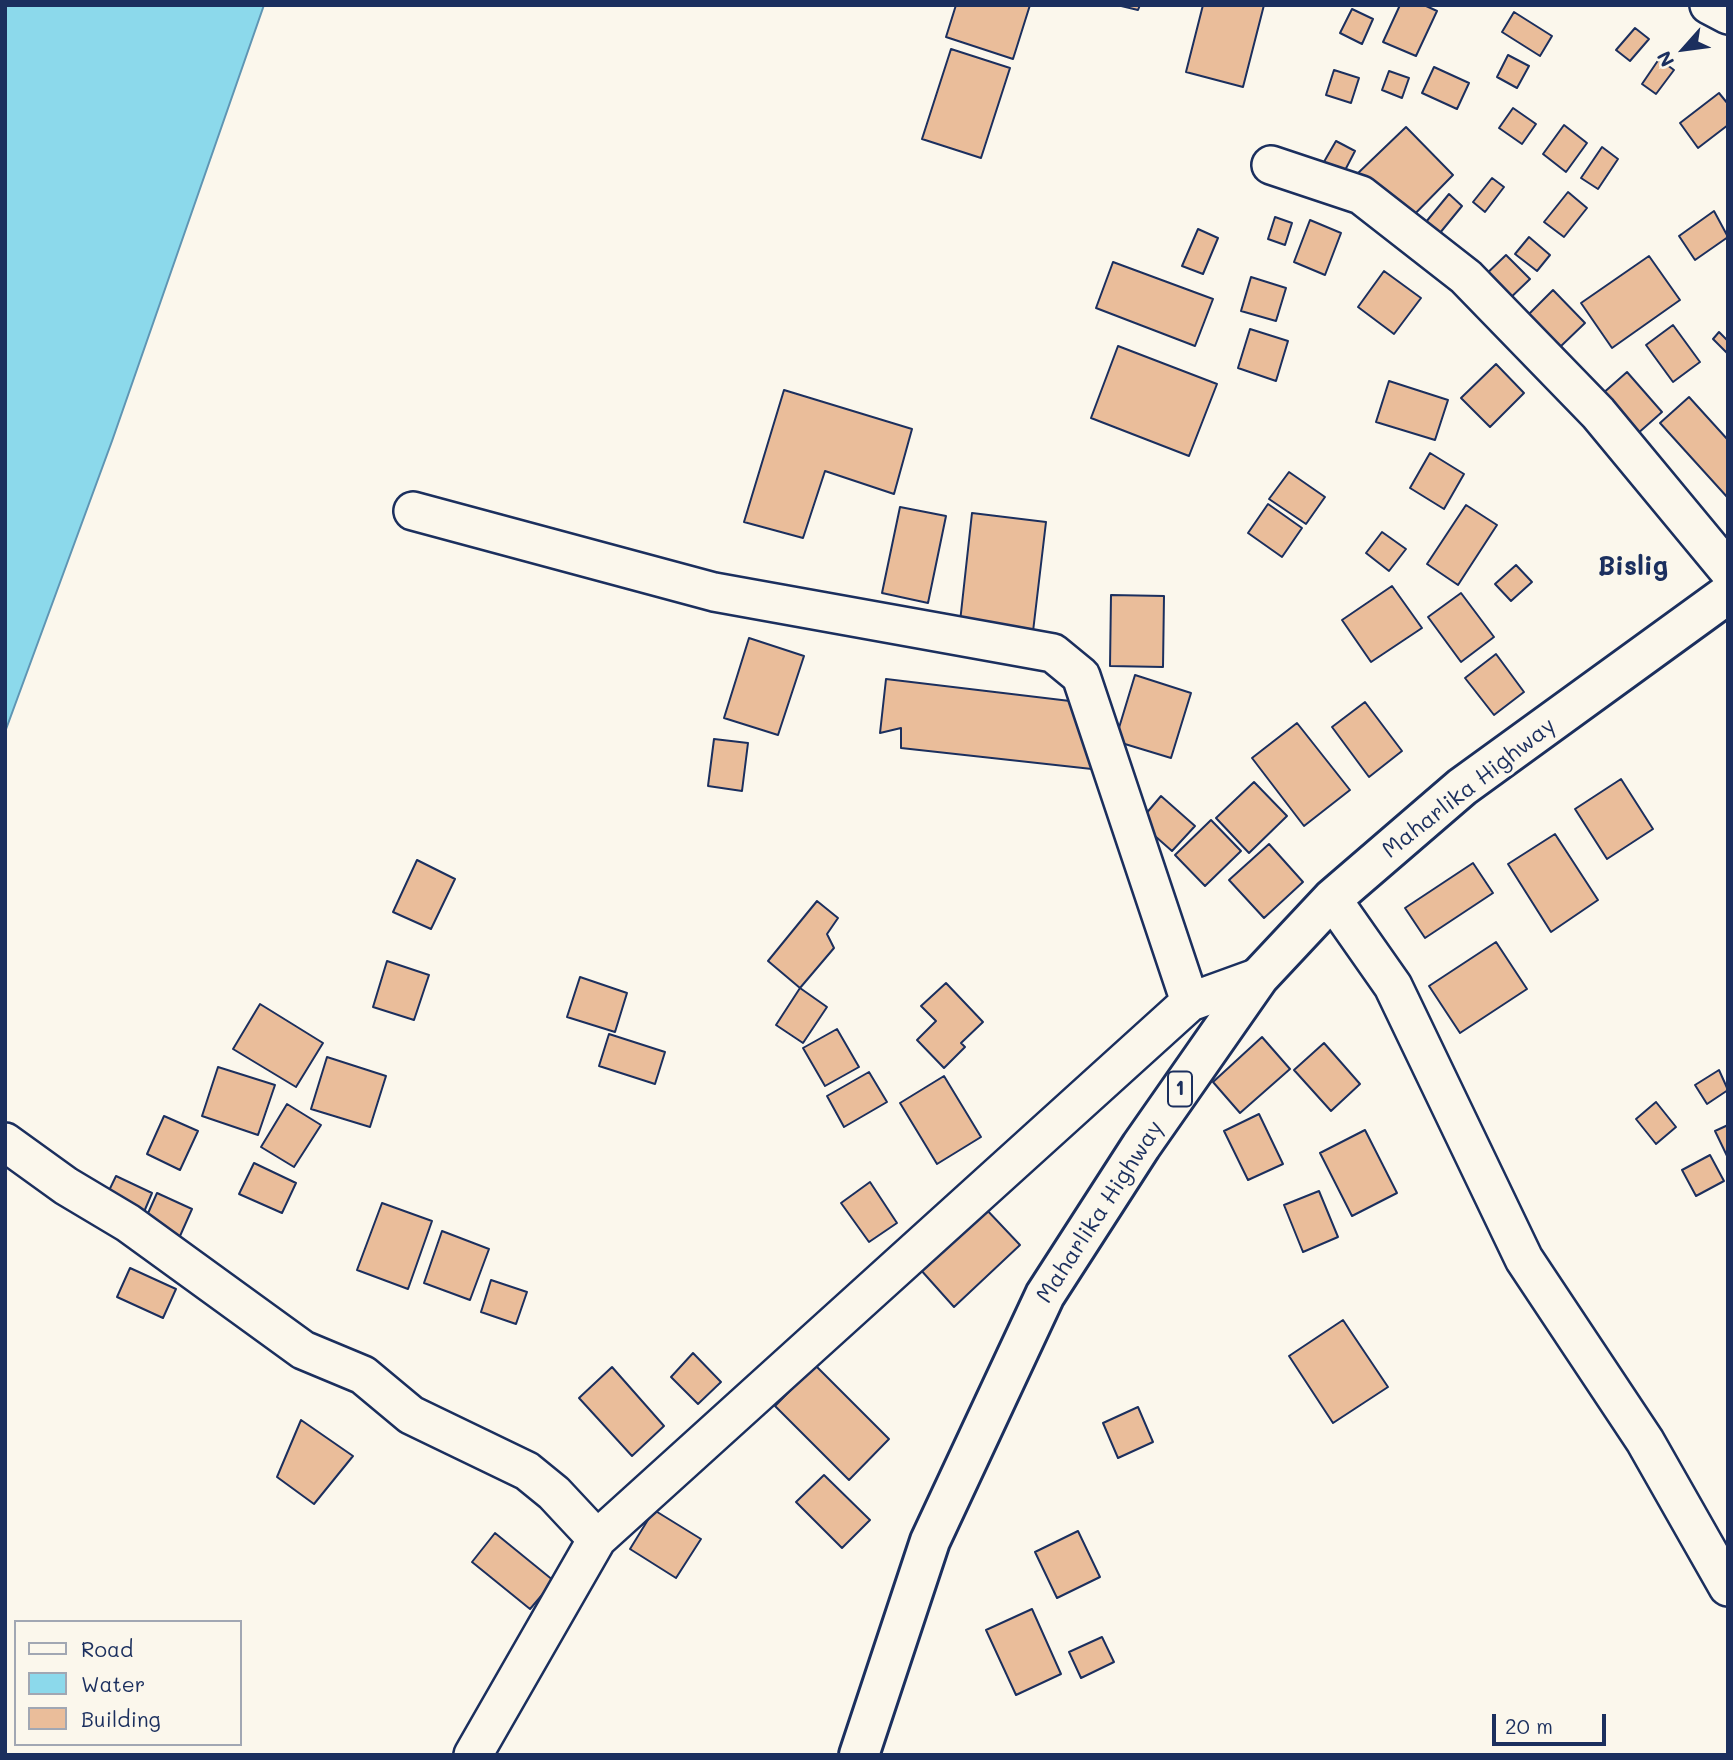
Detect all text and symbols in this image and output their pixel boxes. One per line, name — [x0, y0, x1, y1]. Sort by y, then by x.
north arrow — [1649, 14, 1719, 84]
text: N — [1651, 47, 1679, 71]
district label: Bislig — [1598, 551, 1668, 583]
street label: Maharlika Highway — [1377, 712, 1561, 864]
road number: 1 — [1168, 1072, 1192, 1106]
street label: Maharlika Highway — [1031, 1116, 1169, 1308]
legend — [14, 1620, 242, 1746]
text: Road — [81, 1635, 133, 1662]
text: Water — [81, 1670, 145, 1697]
scale bar — [1495, 1700, 1609, 1744]
text: Building — [81, 1705, 161, 1732]
text: 20 m — [1505, 1712, 1553, 1739]

